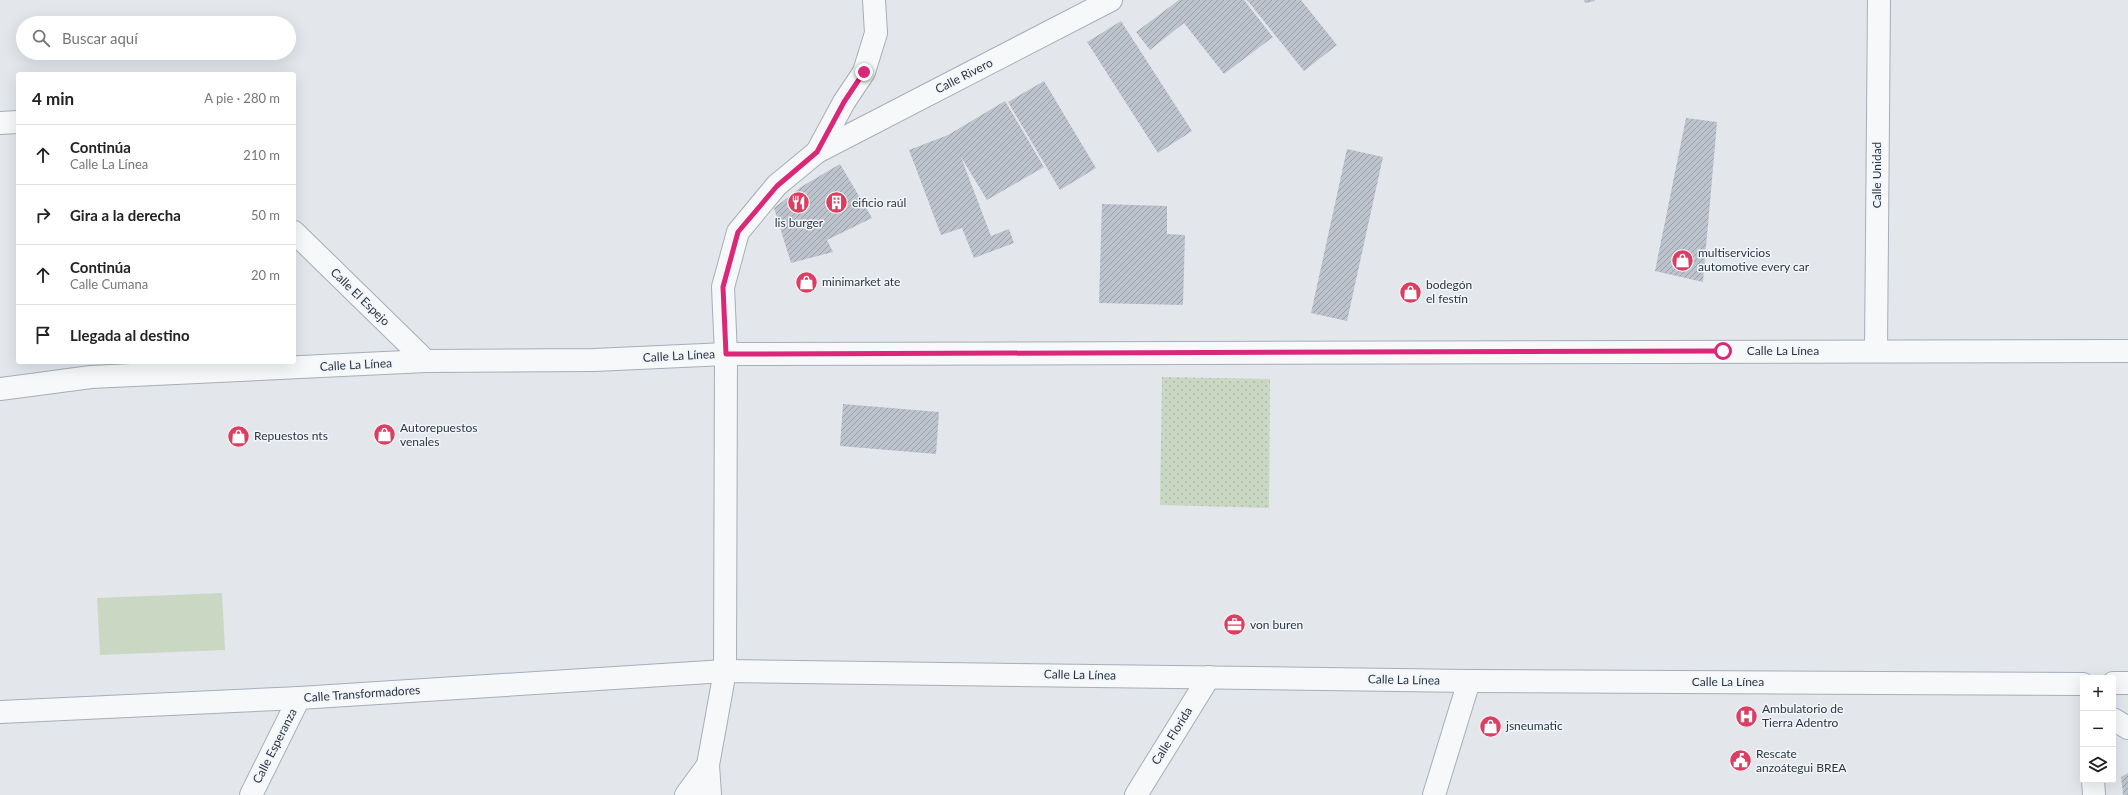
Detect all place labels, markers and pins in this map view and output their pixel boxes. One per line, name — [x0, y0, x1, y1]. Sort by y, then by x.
restaurant icon: lis burger — [786, 189, 812, 215]
building icon: eificio raúl — [823, 190, 849, 216]
place label: eificio raúl — [852, 195, 906, 210]
place label: lis burger — [775, 215, 824, 230]
place label: multiservicios automotive every car — [1698, 245, 1810, 274]
shop icon: multiservicios automotive every car — [1670, 247, 1696, 273]
shop icon: minimarket ate — [794, 269, 820, 295]
place label: minimarket ate — [822, 274, 900, 289]
place label: bodegón el festín — [1426, 277, 1472, 306]
shop icon: bodegón el festín — [1398, 279, 1424, 305]
place label: Autorepuestos venales — [400, 420, 477, 449]
shop icon: Autorepuestos venales — [371, 422, 397, 448]
shop icon: Repuestos nts — [225, 423, 251, 449]
place label: Repuestos nts — [254, 428, 328, 443]
office icon: von buren — [1222, 612, 1248, 638]
place label: von buren — [1250, 617, 1303, 632]
place label: Ambulatorio de Tierra Adentro — [1762, 701, 1843, 730]
hospital icon: Ambulatorio de Tierra Adentro — [1734, 703, 1760, 729]
shop icon: jsneumatic — [1478, 713, 1504, 739]
place label: jsneumatic — [1505, 718, 1563, 733]
place label: Rescate anzoátegui BREA — [1756, 746, 1847, 775]
public building icon: Rescate anzoátegui BREA — [1728, 748, 1754, 774]

